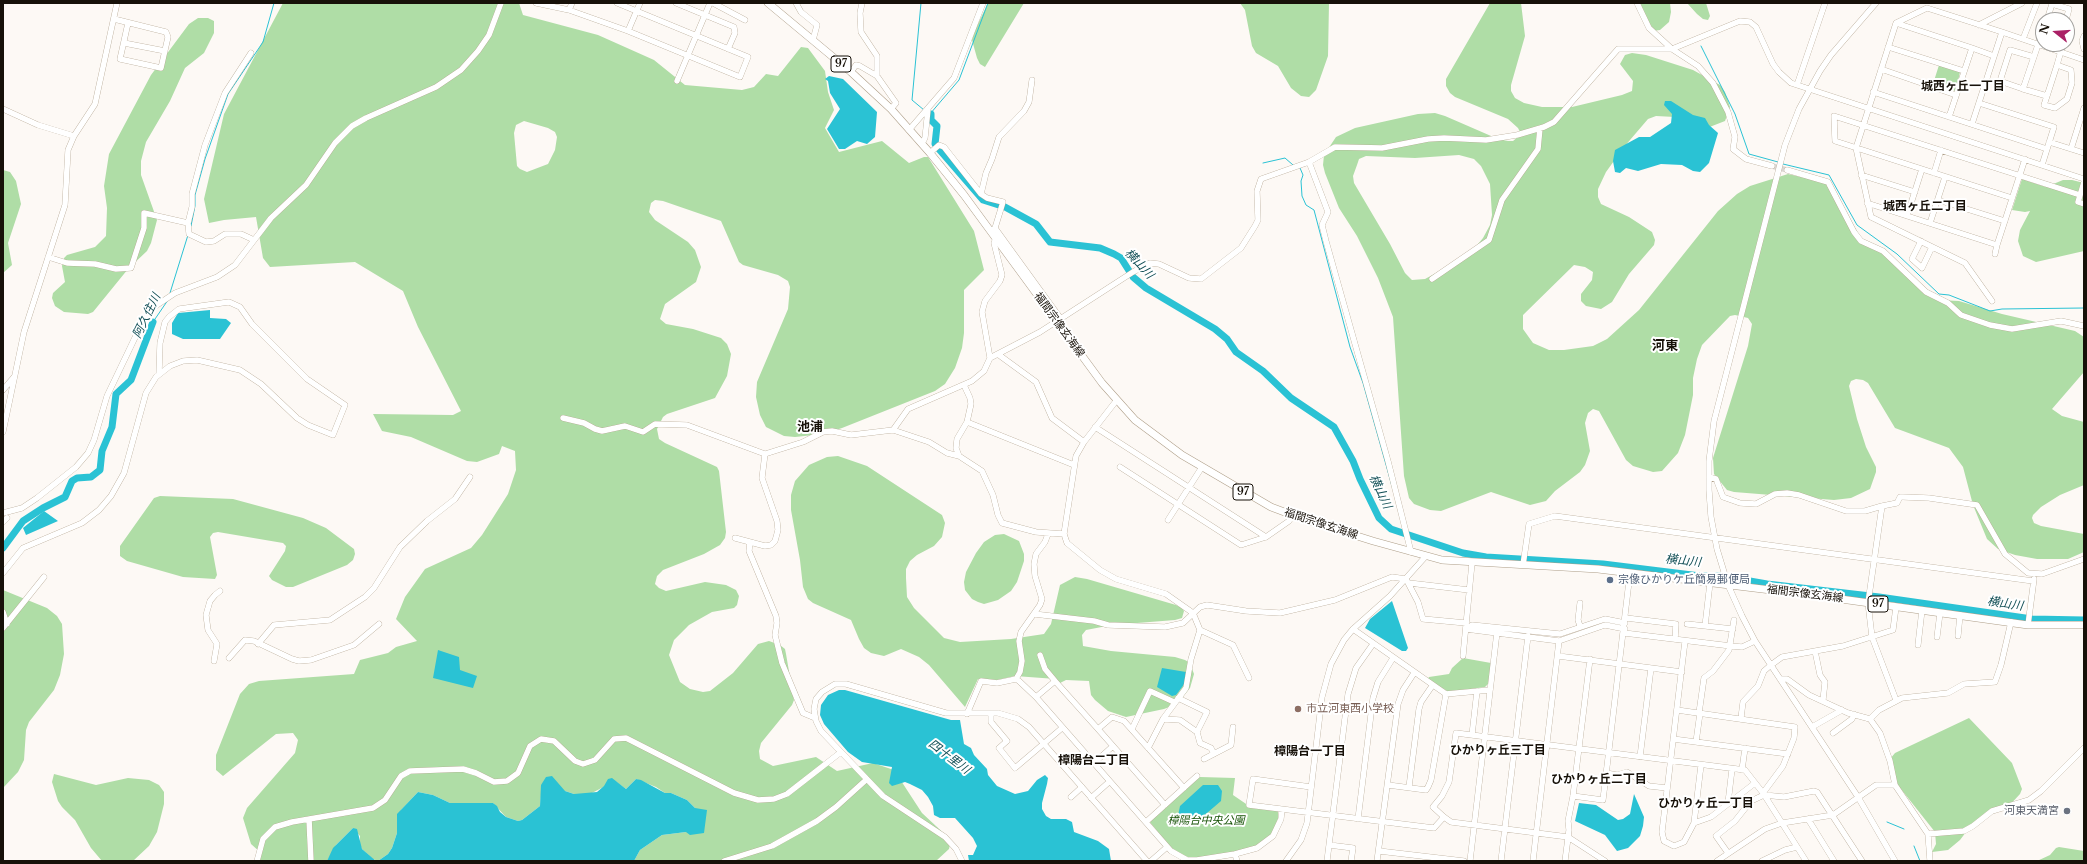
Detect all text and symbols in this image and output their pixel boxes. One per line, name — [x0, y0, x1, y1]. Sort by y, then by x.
north arrow — [2035, 12, 2075, 52]
text: N — [2036, 22, 2053, 36]
road number: 97 — [831, 56, 851, 72]
district label: 城西ヶ丘一丁目 — [1921, 80, 2005, 94]
district label: 城西ヶ丘二丁目 — [1883, 200, 1967, 214]
water label: 横山川 — [1121, 246, 1157, 282]
street label: 福間宗像玄海線 — [1031, 290, 1087, 360]
water label: 阿久住川 — [130, 291, 164, 341]
district label: 河東 — [1652, 338, 1678, 354]
district label: 池浦 — [797, 419, 823, 435]
water label: 横山川 — [1366, 473, 1394, 511]
road number: 97 — [1233, 484, 1253, 500]
street label: 福間宗像玄海線 — [1282, 506, 1360, 542]
water label: 横山川 — [1664, 552, 1702, 570]
place label: 宗像ひかりケ丘簡易郵便局 — [1618, 573, 1750, 587]
marker: 宗像ひかりケ丘簡易郵便局 — [1605, 575, 1615, 585]
street label: 福間宗像玄海線 — [1766, 583, 1844, 605]
water label: 横山川 — [1986, 594, 2024, 614]
road number: 97 — [1868, 596, 1888, 612]
place label: 市立河東西小学校 — [1306, 702, 1394, 716]
marker: 市立河東西小学校 — [1293, 704, 1303, 714]
water label: 四十里川 — [925, 737, 973, 777]
district label: ひかりヶ丘三丁目 — [1450, 744, 1546, 758]
district label: 樟陽台一丁目 — [1274, 745, 1346, 759]
district label: 樟陽台二丁目 — [1058, 754, 1130, 768]
district label: ひかりヶ丘二丁目 — [1551, 773, 1647, 787]
district label: ひかりヶ丘一丁目 — [1658, 797, 1754, 811]
place label: 河東天満宮 — [2004, 804, 2059, 818]
marker: 河東天満宮 — [2062, 806, 2072, 816]
park label: 樟陽台中央公園 — [1168, 814, 1244, 828]

